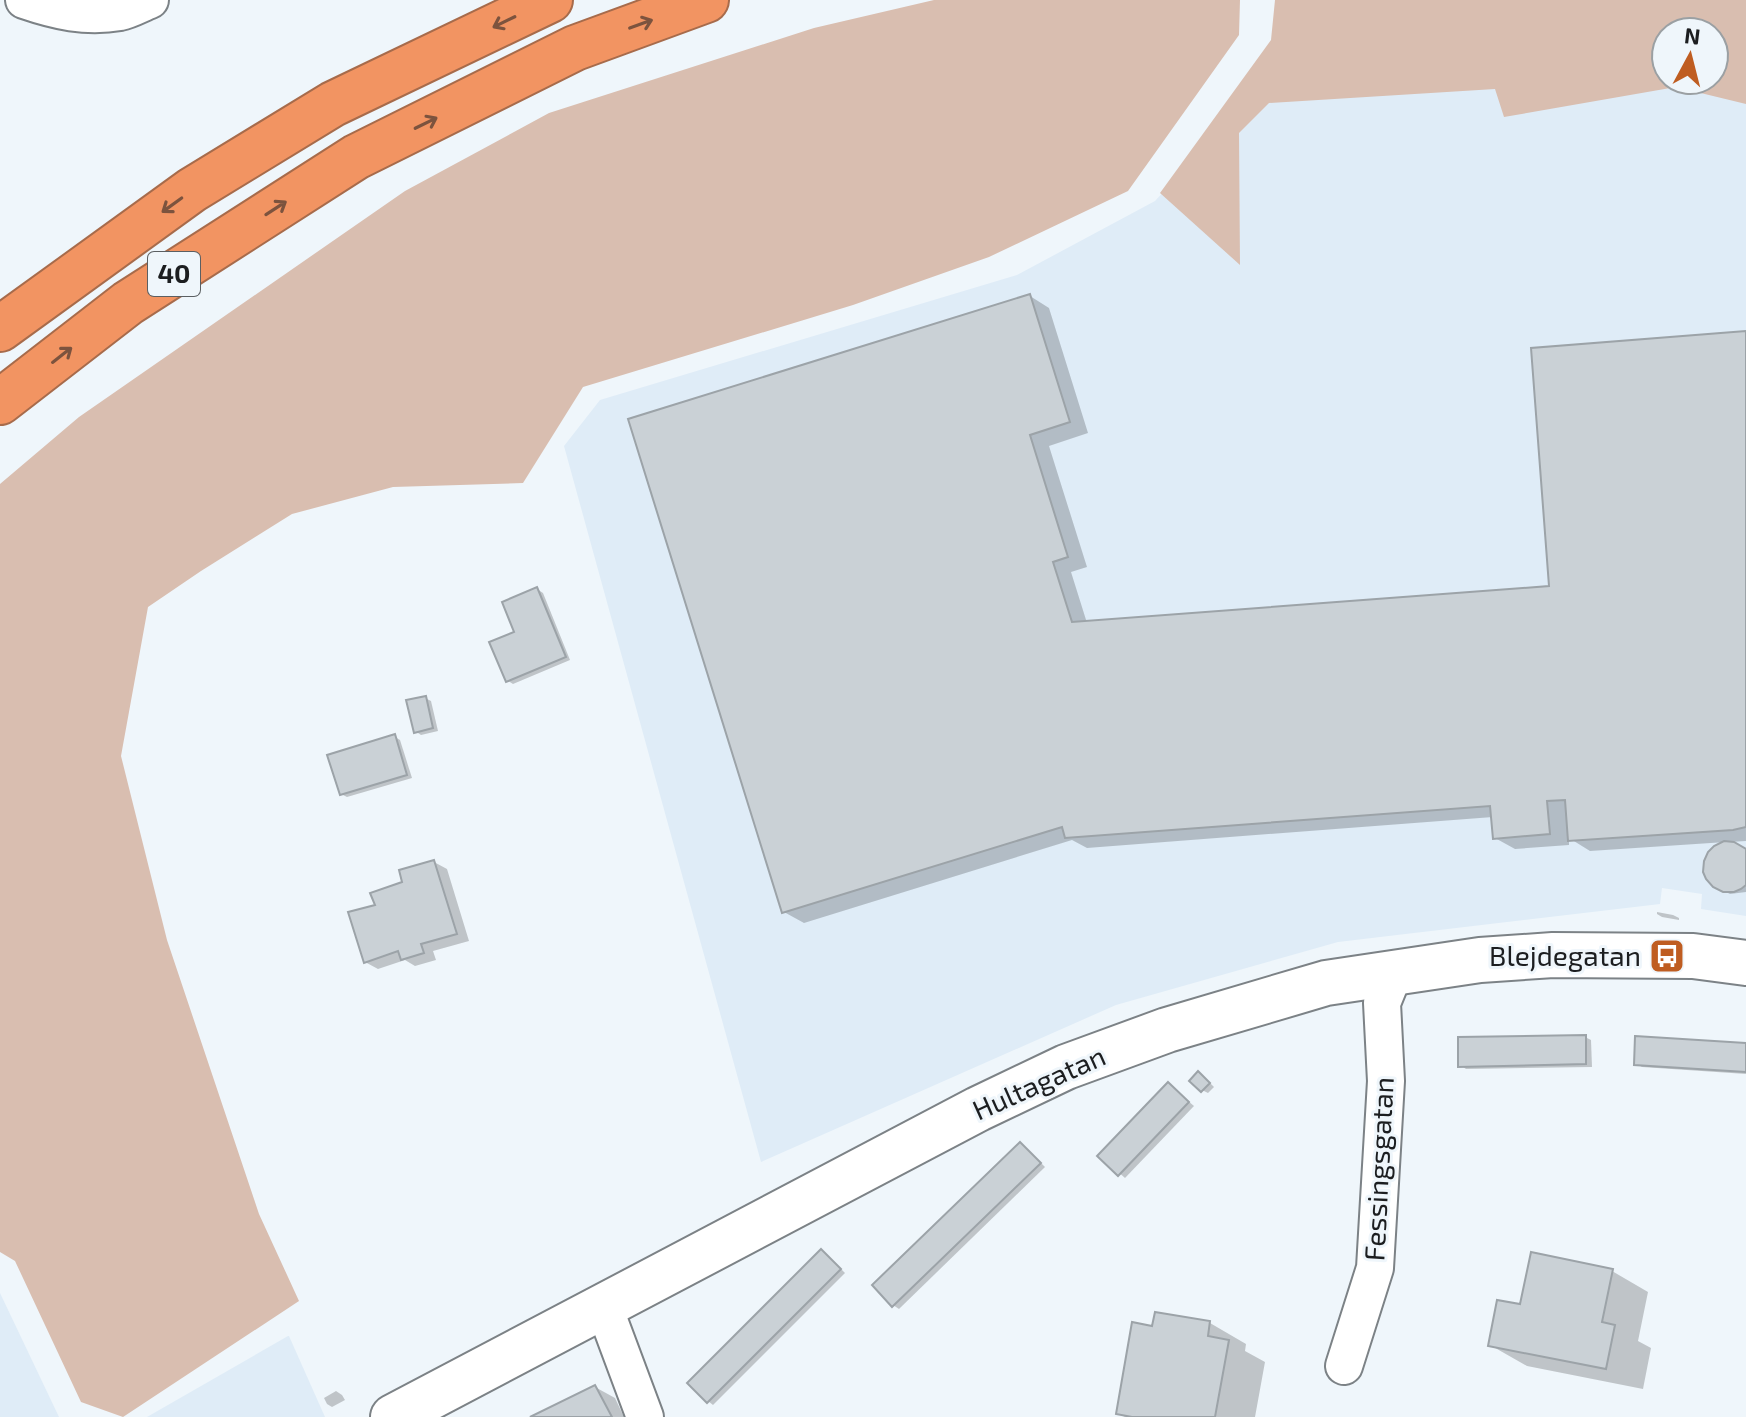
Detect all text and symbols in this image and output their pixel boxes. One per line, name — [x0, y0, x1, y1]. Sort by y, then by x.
one-way arrow — [492, 15, 516, 30]
one-way arrow — [628, 16, 653, 30]
north arrow — [1650, 16, 1730, 96]
text: N — [1683, 21, 1702, 49]
one-way arrow — [413, 114, 437, 130]
one-way arrow — [161, 197, 183, 213]
one-way arrow — [265, 200, 287, 217]
road number: 40 — [148, 252, 200, 296]
one-way arrow — [51, 346, 72, 363]
bus stop icon: Blejdegatan — [1648, 937, 1686, 975]
place label: Blejdegatan — [1489, 938, 1641, 972]
street label: Hultagatan — [967, 1038, 1110, 1126]
street label: Fessingsgatan — [1356, 1076, 1400, 1262]

